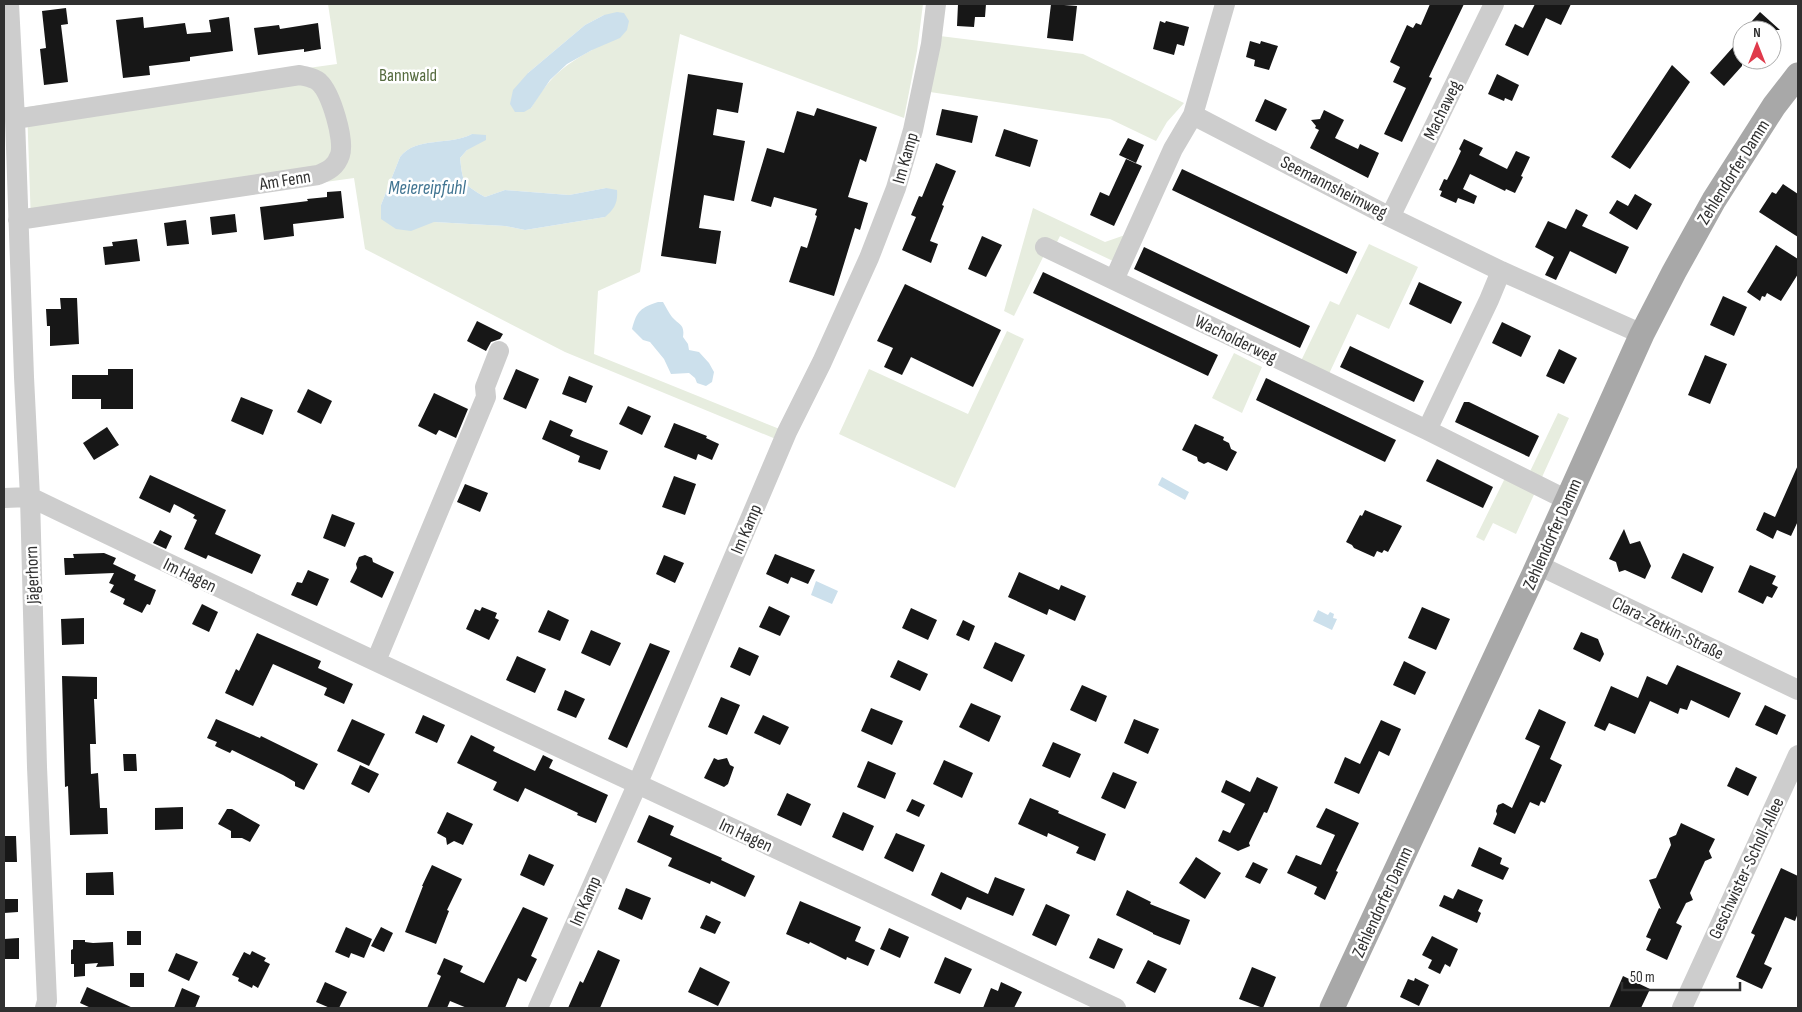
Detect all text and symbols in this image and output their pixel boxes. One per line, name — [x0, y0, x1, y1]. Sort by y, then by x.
north arrow — [1732, 20, 1782, 70]
text: N — [1753, 24, 1761, 41]
park label: Bannwald — [379, 65, 437, 86]
street label: Machaweg — [1419, 77, 1466, 143]
street label: Zehlendorfer Damm — [1693, 116, 1774, 229]
street label: Im Kamp — [888, 130, 923, 186]
street label: Seemannsheimweg — [1277, 152, 1391, 223]
street label: Am Fenn — [257, 166, 312, 195]
water label: Meiereipfuhl — [388, 177, 466, 200]
street label: Wacholderweg — [1191, 311, 1280, 368]
street label: Zehlendorfer Damm — [1519, 475, 1586, 593]
street label: Im Kamp — [727, 501, 766, 557]
street label: Jägerhorn — [21, 546, 44, 605]
street label: Im Hagen — [160, 554, 220, 597]
street label: Clara-Zetkin-Straße — [1609, 592, 1727, 665]
street label: Geschwister-Scholl-Allee — [1704, 794, 1788, 942]
street label: Im Hagen — [716, 814, 776, 857]
street label: Zehlendorfer Damm — [1348, 844, 1417, 961]
street label: Im Kamp — [565, 873, 606, 929]
scale bar — [1622, 960, 1740, 992]
text: 50 m — [1630, 968, 1655, 987]

